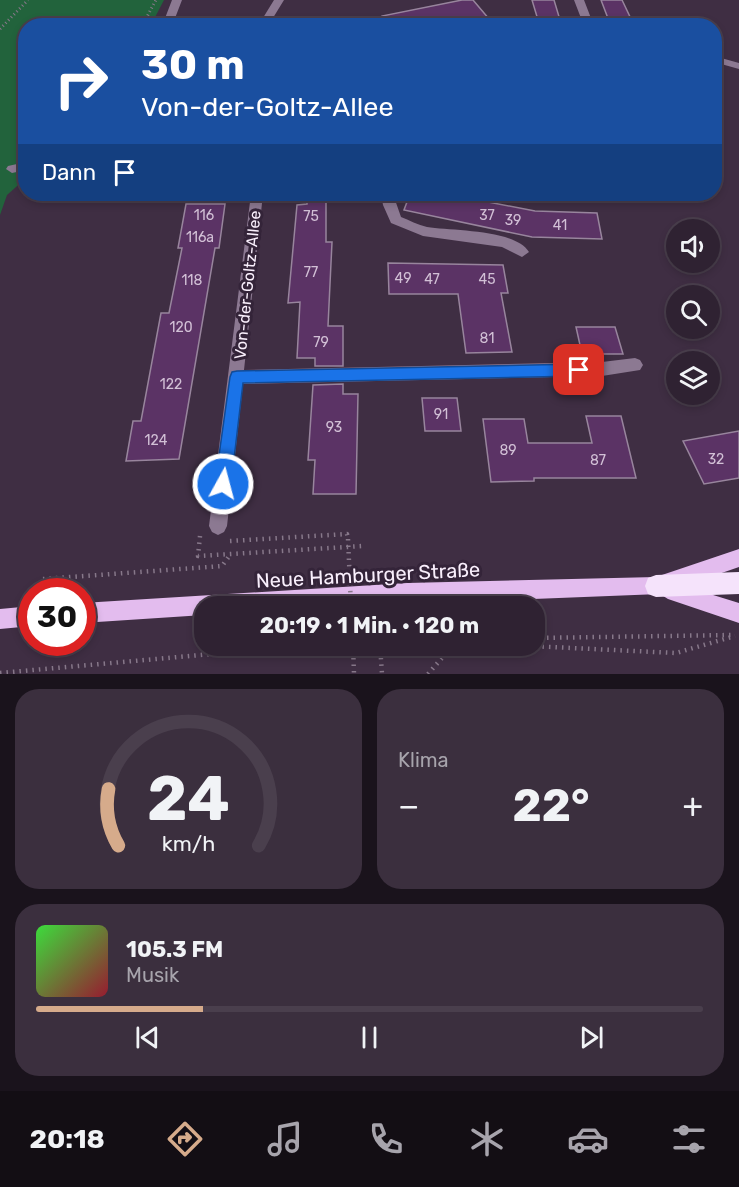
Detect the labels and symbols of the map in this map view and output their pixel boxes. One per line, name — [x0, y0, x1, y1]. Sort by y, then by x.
house number: 116 — [194, 207, 214, 224]
house number: 37 — [479, 207, 495, 224]
house number: 75 — [303, 208, 319, 225]
street label: Von-der-Goltz-Allee — [230, 210, 265, 360]
house number: 39 — [505, 212, 521, 229]
house number: 41 — [553, 217, 567, 234]
house number: 116a — [186, 229, 214, 246]
house number: 77 — [304, 264, 318, 281]
house number: 49 — [395, 270, 411, 287]
house number: 47 — [424, 271, 440, 288]
house number: 45 — [478, 271, 496, 288]
house number: 118 — [182, 272, 203, 289]
house number: 120 — [169, 319, 193, 336]
house number: 81 — [480, 330, 494, 347]
house number: 79 — [313, 334, 329, 351]
pin — [553, 344, 604, 395]
house number: 122 — [160, 376, 182, 393]
house number: 91 — [434, 406, 448, 423]
house number: 93 — [326, 419, 342, 436]
house number: 124 — [145, 432, 168, 449]
house number: 89 — [499, 442, 517, 459]
house number: 32 — [708, 451, 724, 468]
position arrow — [191, 452, 255, 516]
house number: 87 — [590, 452, 606, 469]
street label: Neue Hamburger Straße — [255, 557, 481, 593]
speed limit sign: 30 — [18, 578, 96, 656]

